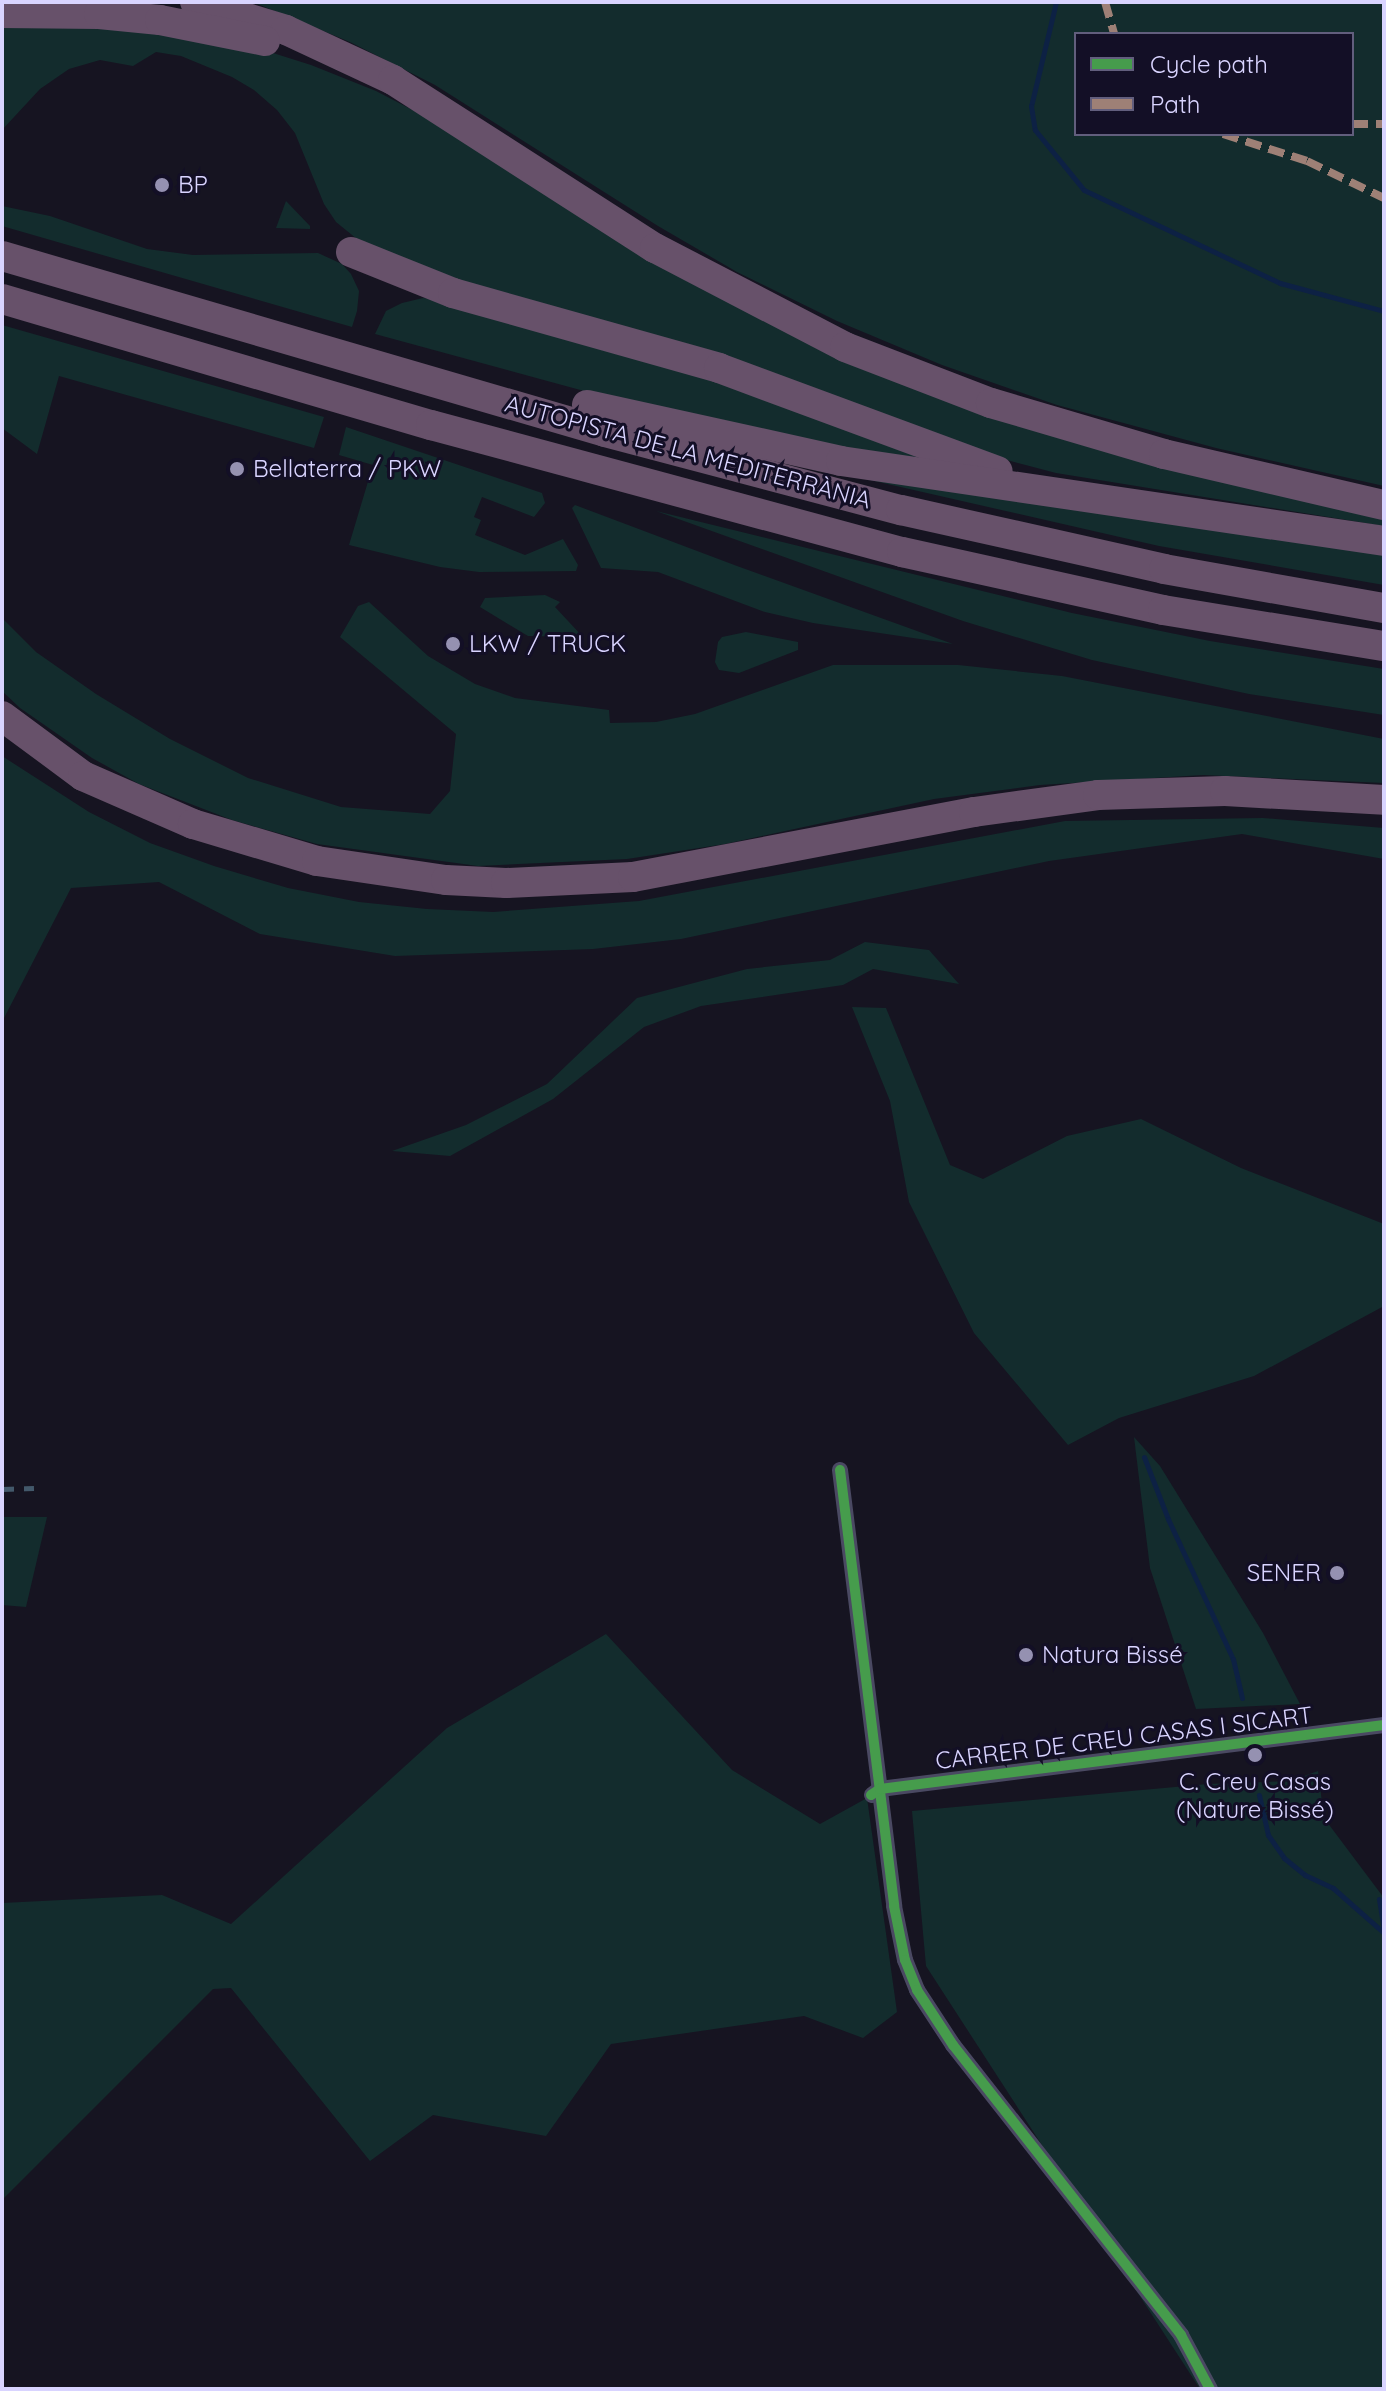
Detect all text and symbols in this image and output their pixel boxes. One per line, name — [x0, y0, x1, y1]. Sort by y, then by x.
legend — [1074, 32, 1354, 136]
text: Cycle path — [1150, 49, 1268, 79]
text: Path — [1150, 89, 1201, 119]
place label: BP — [178, 171, 208, 199]
marker: BP — [153, 176, 171, 194]
street label: AUTOPISTA DE LA MEDITERRÀNIA — [502, 389, 874, 515]
place label: Bellaterra / PKW — [253, 455, 441, 483]
marker: Bellaterra / PKW — [228, 460, 246, 478]
place label: LKW / TRUCK — [469, 630, 626, 658]
marker: LKW / TRUCK — [444, 635, 462, 653]
place label: SENER — [1247, 1559, 1321, 1587]
marker: SENER — [1328, 1564, 1346, 1582]
place label: Natura Bissé — [1042, 1641, 1183, 1669]
marker: Natura Bissé — [1017, 1646, 1035, 1664]
street label: CARRER DE CREU CASAS I SICART — [934, 1701, 1314, 1775]
marker: C. Creu Casas (Nature Bissé) — [1246, 1746, 1264, 1764]
place label: C. Creu Casas (Nature Bissé) — [1176, 1768, 1334, 1824]

